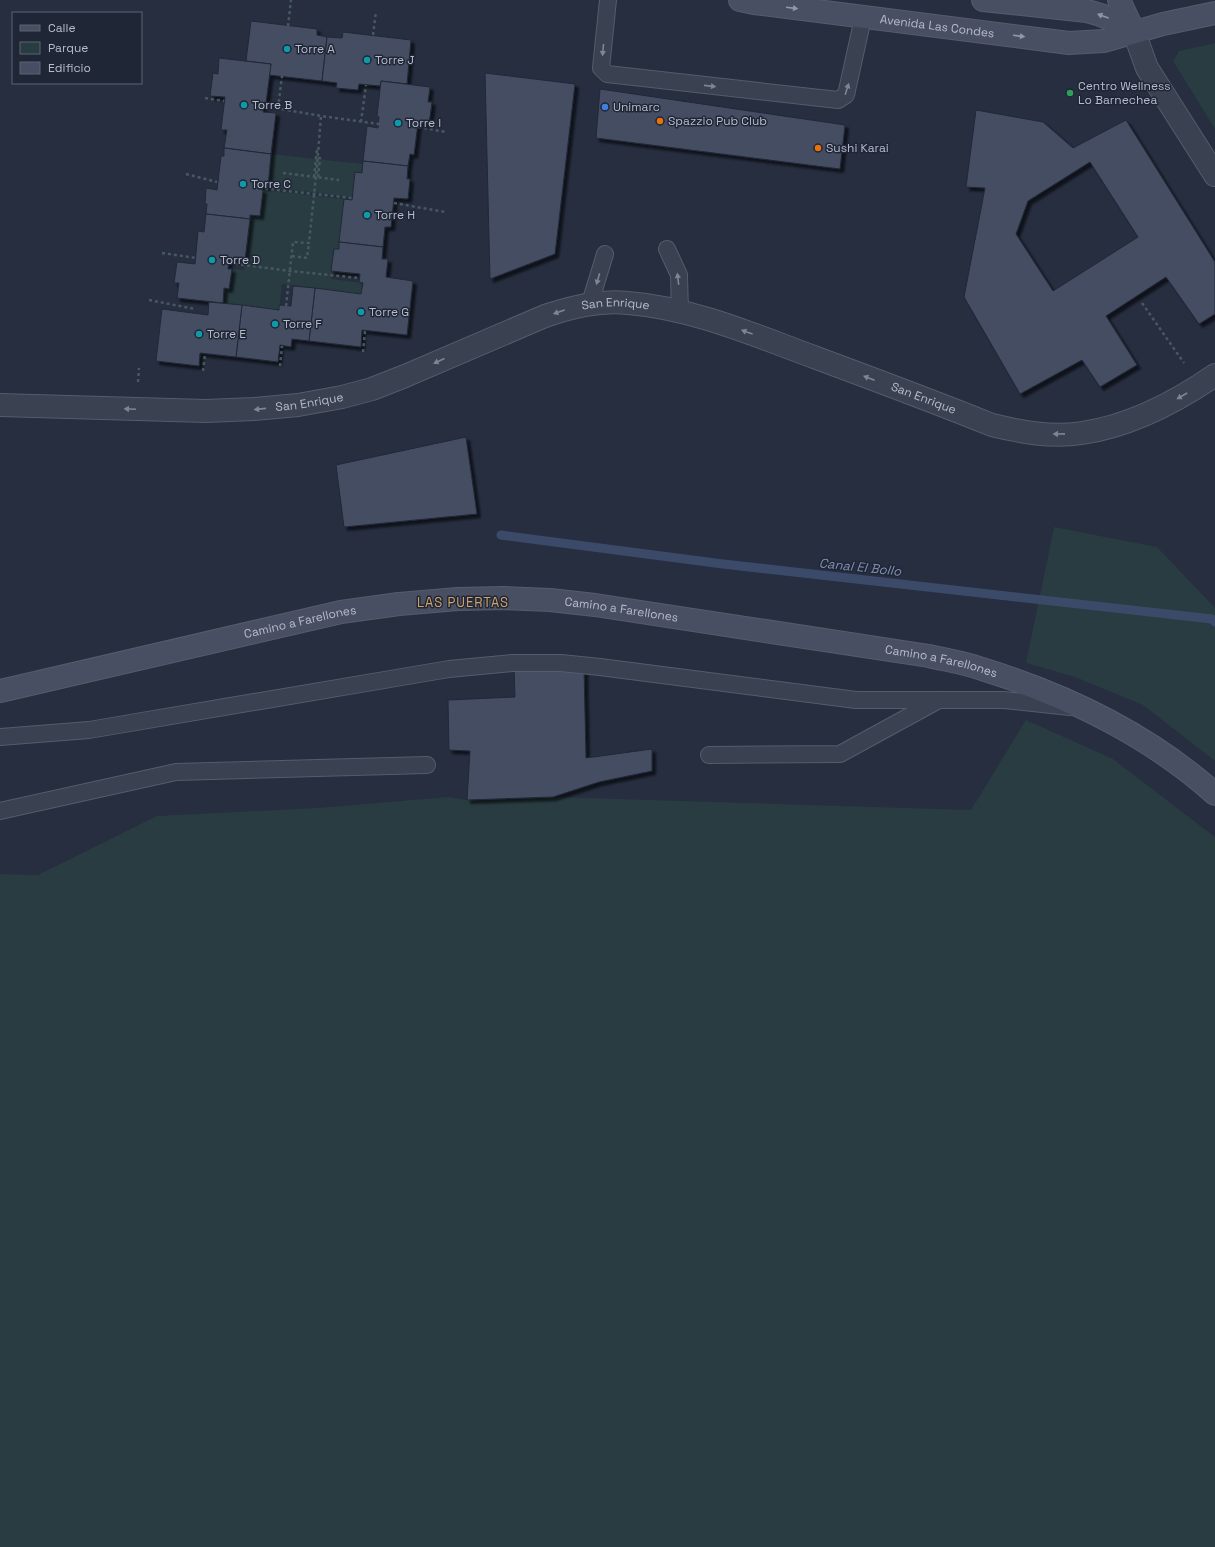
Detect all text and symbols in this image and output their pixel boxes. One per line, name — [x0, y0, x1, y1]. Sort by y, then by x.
one-way arrow — [786, 5, 798, 11]
street label: Avenida Las Condes — [879, 11, 995, 41]
legend — [12, 12, 142, 84]
one-way arrow — [1097, 12, 1109, 18]
text: Calle — [48, 20, 76, 36]
one-way arrow — [1013, 33, 1025, 40]
text: Parque — [48, 40, 88, 56]
place label: Torre A — [295, 41, 335, 57]
marker: Torre A — [282, 44, 292, 54]
one-way arrow — [600, 44, 606, 56]
place label: Torre J — [375, 52, 414, 68]
marker: Torre J — [362, 55, 372, 65]
text: Edificio — [48, 60, 91, 76]
place label: Centro Wellness Lo Barnechea — [1078, 78, 1171, 108]
one-way arrow — [704, 83, 716, 89]
one-way arrow — [844, 83, 850, 95]
marker: Centro Wellness Lo Barnechea — [1065, 88, 1075, 98]
place label: Torre B — [252, 97, 292, 113]
place label: Unimarc — [613, 99, 660, 115]
marker: Torre B — [239, 100, 249, 110]
marker: Unimarc — [600, 102, 610, 112]
place label: Spazzio Pub Club — [668, 113, 767, 129]
place label: Torre I — [406, 115, 441, 131]
marker: Spazzio Pub Club — [655, 116, 665, 126]
marker: Torre I — [393, 118, 403, 128]
place label: Sushi Karai — [826, 140, 889, 156]
marker: Sushi Karai — [813, 143, 823, 153]
place label: Torre C — [251, 176, 291, 192]
marker: Torre C — [238, 179, 248, 189]
place label: Torre H — [375, 207, 415, 223]
marker: Torre H — [362, 210, 372, 220]
place label: Torre D — [220, 252, 260, 268]
marker: Torre D — [207, 255, 217, 265]
one-way arrow — [595, 273, 601, 285]
one-way arrow — [675, 273, 682, 285]
street label: San Enrique — [580, 294, 651, 314]
place label: Torre G — [369, 304, 409, 320]
marker: Torre G — [356, 307, 366, 317]
one-way arrow — [553, 309, 565, 315]
place label: Torre F — [283, 316, 322, 332]
marker: Torre F — [270, 319, 280, 329]
place label: Torre E — [207, 326, 246, 342]
marker: Torre E — [194, 329, 204, 339]
one-way arrow — [741, 329, 753, 335]
one-way arrow — [433, 358, 444, 364]
one-way arrow — [862, 374, 874, 380]
street label: San Enrique — [889, 378, 959, 418]
street label: San Enrique — [275, 389, 345, 415]
one-way arrow — [1176, 392, 1188, 399]
one-way arrow — [254, 405, 266, 412]
one-way arrow — [123, 406, 136, 412]
one-way arrow — [1052, 431, 1065, 437]
water label: Canal El Bollo — [818, 554, 903, 580]
district label: LAS PUERTAS — [417, 594, 509, 611]
street label: Camino a Farellones — [564, 594, 679, 626]
street label: Camino a Farellones — [242, 602, 357, 642]
street label: Camino a Farellones — [884, 641, 999, 681]

